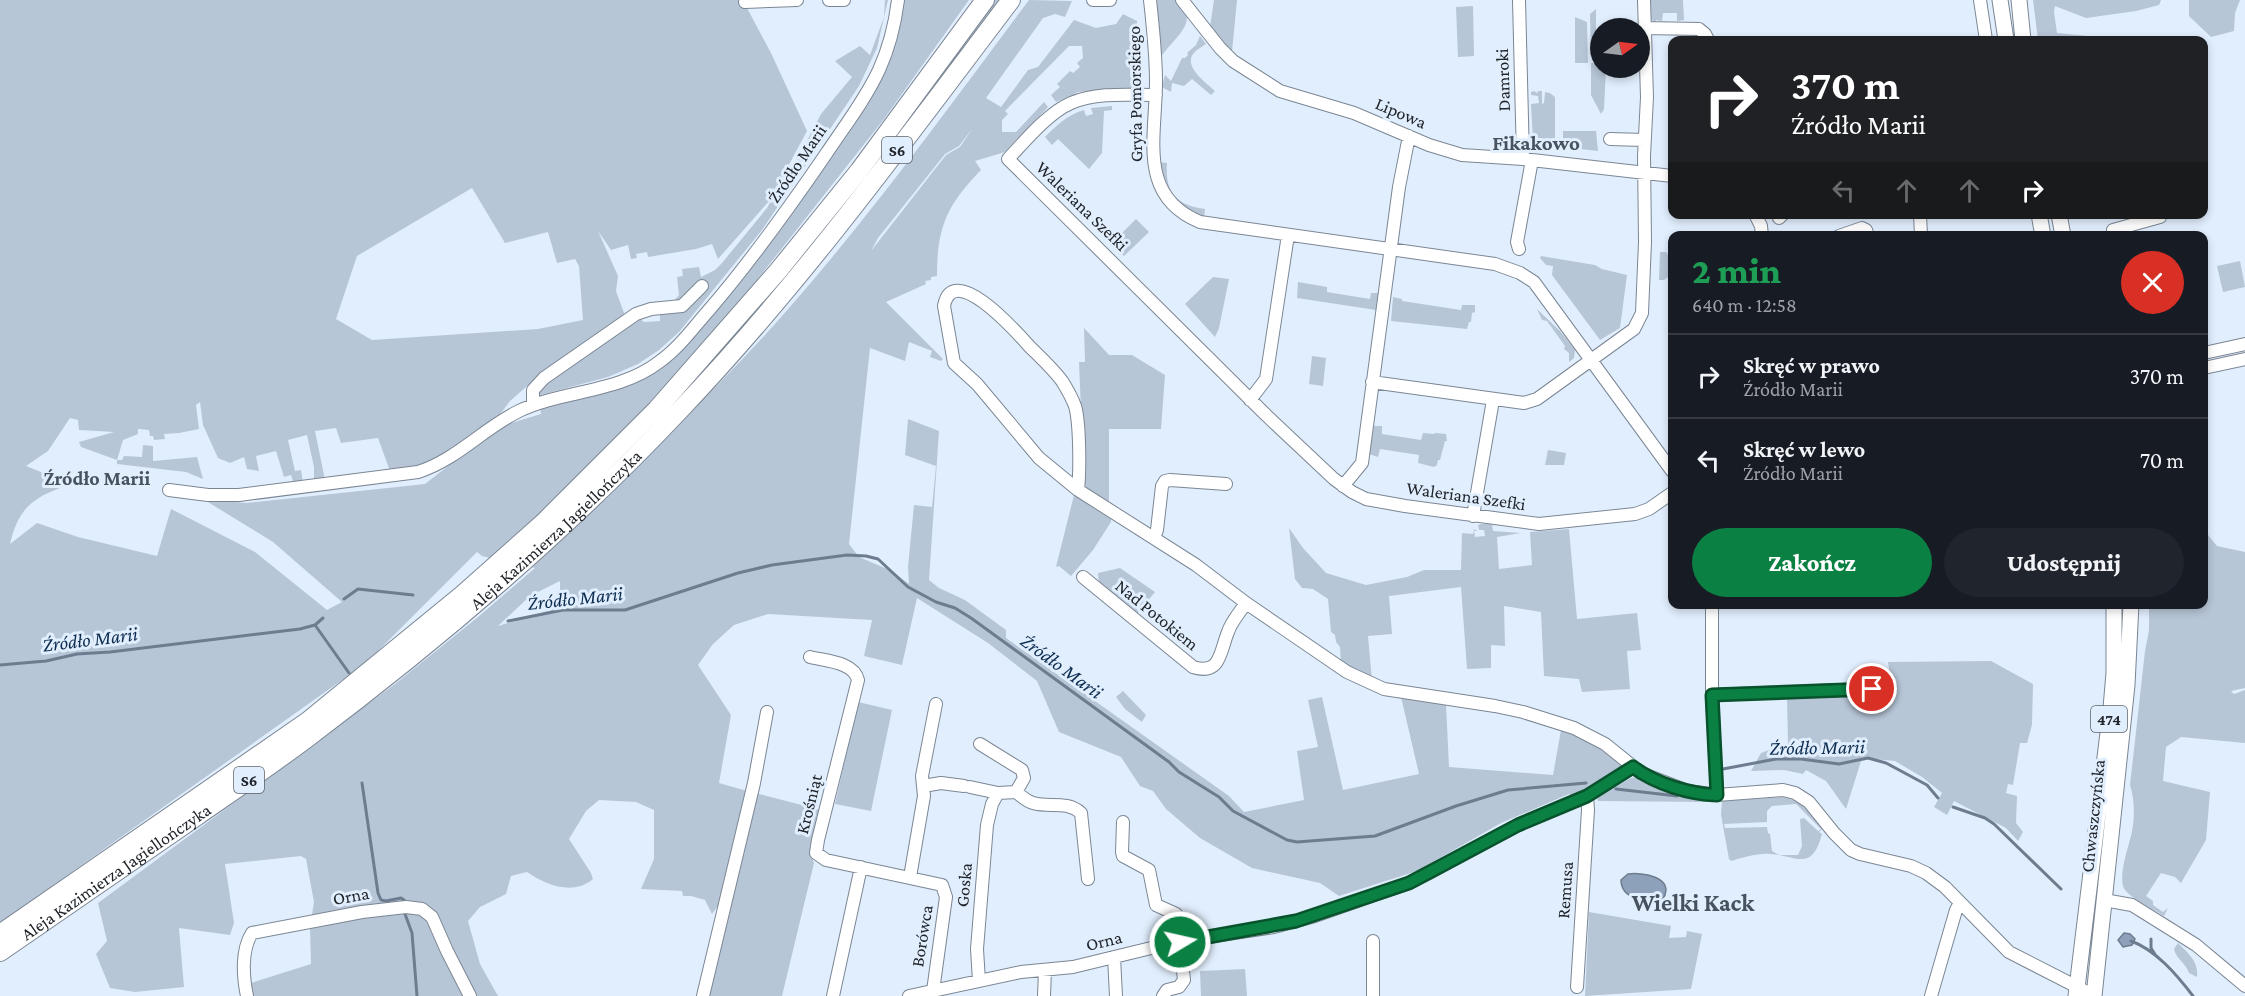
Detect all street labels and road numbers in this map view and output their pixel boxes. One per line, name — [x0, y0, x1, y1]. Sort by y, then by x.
street label: Gryfa Pomorskiego — [1124, 26, 1146, 162]
street label: Damroki — [1492, 48, 1514, 112]
street label: Lipowa — [1372, 93, 1430, 133]
street label: Źródło Marii — [764, 121, 831, 207]
road number: S6 — [882, 137, 912, 163]
street label: Waleriana Szefki — [1032, 157, 1132, 255]
street label: Aleja Kazimierza Jagiellończyka — [466, 446, 646, 614]
street label: Waleriana Szefki — [1405, 478, 1527, 514]
street label: Nad Potokiem — [1111, 575, 1203, 655]
road number: 474 — [2091, 706, 2127, 732]
street label: Chwaszczyńska — [2077, 759, 2109, 873]
road number: S6 — [234, 767, 264, 793]
street label: Krośniąt — [792, 771, 826, 836]
street label: Aleja Kazimierza Jagiellończyka — [17, 799, 215, 944]
street label: Remusa — [1553, 861, 1577, 919]
street label: Goska — [952, 862, 976, 908]
street label: Orna — [331, 883, 371, 909]
street label: Borówca — [907, 904, 937, 968]
street label: Orna — [1084, 927, 1124, 955]

